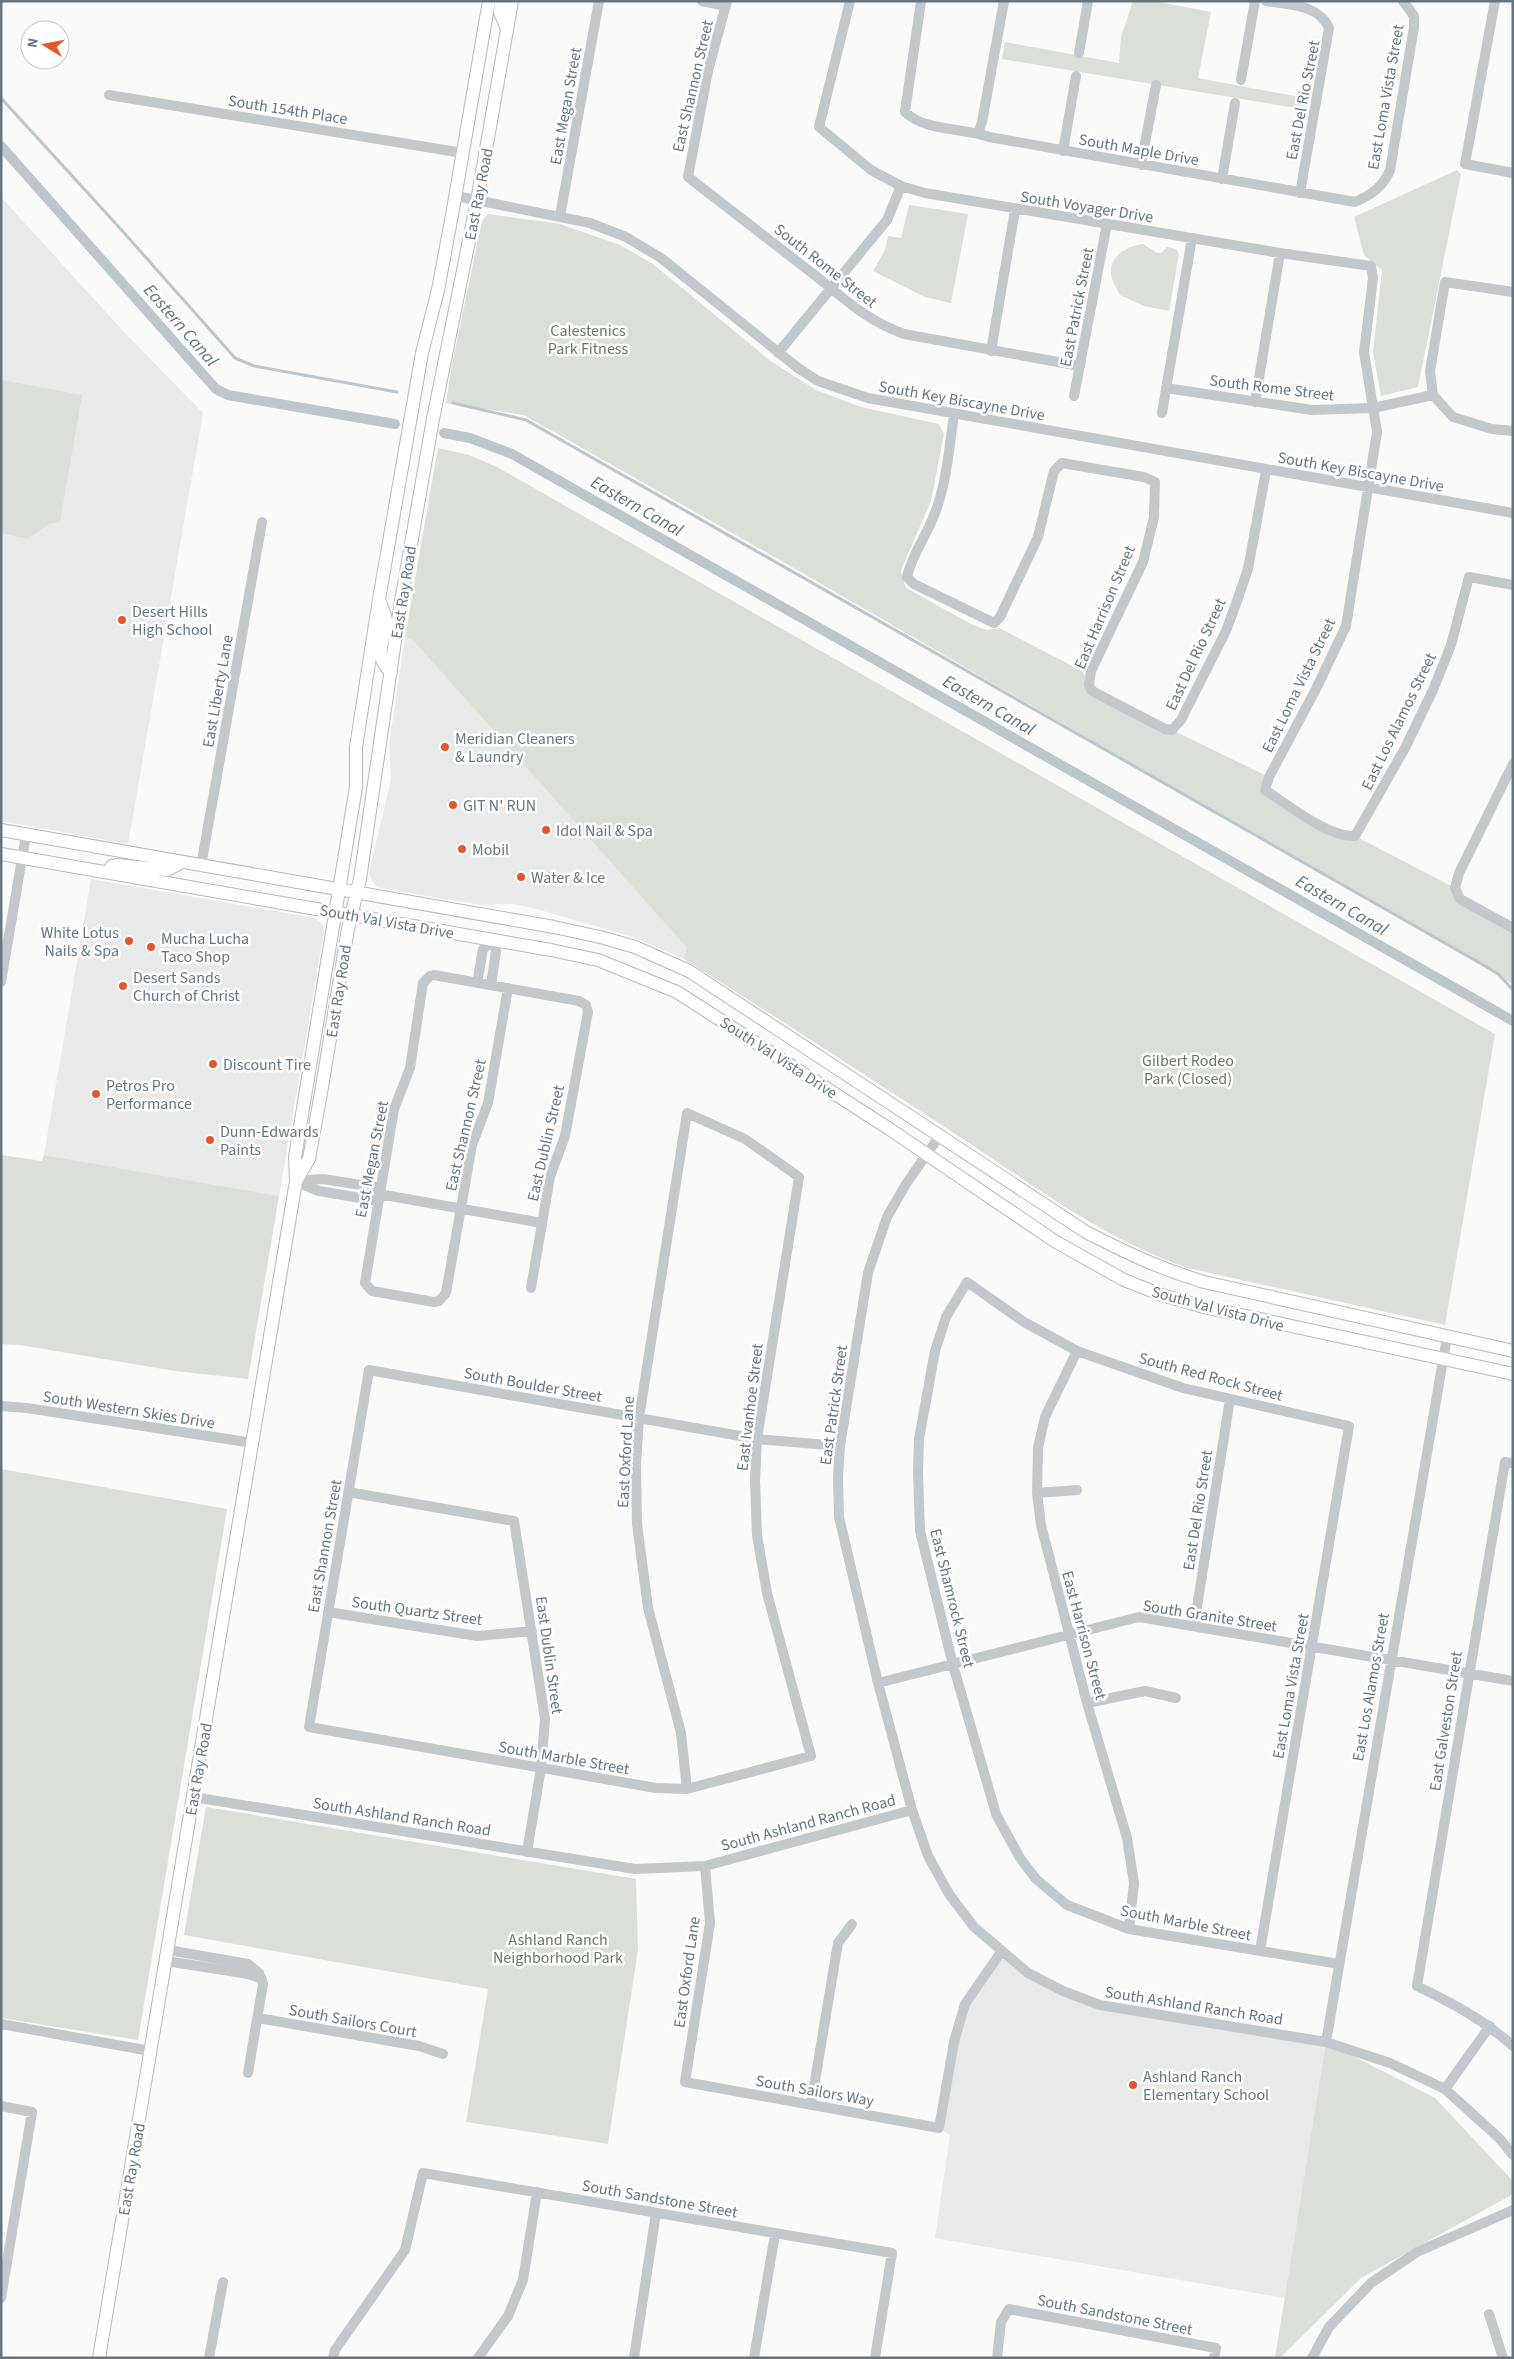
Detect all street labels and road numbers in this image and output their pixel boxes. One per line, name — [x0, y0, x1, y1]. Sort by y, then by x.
street label: East Shannon Street — [667, 17, 719, 154]
street label: East Loma Vista Street — [1362, 22, 1410, 172]
street label: East Del Rio Street — [1281, 38, 1325, 162]
street label: East Megan Street — [545, 45, 587, 167]
street label: South 154th Place — [227, 90, 349, 130]
street label: South Maple Drive — [1077, 129, 1201, 171]
street label: East Ray Road — [459, 146, 499, 242]
street label: South Voyager Drive — [1019, 186, 1155, 228]
street label: South Rome Street — [769, 219, 882, 313]
street label: East Patrick Street — [1055, 245, 1099, 369]
street label: South Rome Street — [1208, 369, 1336, 407]
street label: South Key Biscayne Drive — [877, 376, 1047, 426]
street label: South Key Biscayne Drive — [1276, 447, 1446, 497]
street label: East Harrison Street — [1069, 542, 1141, 673]
street label: East Ray Road — [386, 544, 422, 640]
street label: East Del Rio Street — [1160, 594, 1232, 714]
street label: East Loma Vista Street — [1257, 614, 1341, 756]
street label: East Liberty Lane — [197, 633, 239, 749]
street label: East Los Alamos Street — [1356, 649, 1442, 794]
street label: South Val Vista Drive — [318, 899, 456, 945]
street label: East Ray Road — [321, 943, 357, 1039]
street label: South Val Vista Drive — [715, 1012, 842, 1104]
street label: East Shannon Street — [440, 1056, 492, 1193]
street label: East Dublin Street — [522, 1082, 570, 1204]
street label: East Megan Street — [350, 1098, 394, 1220]
street label: South Val Vista Drive — [1149, 1281, 1286, 1337]
street label: East Ivanhoe Street — [731, 1342, 769, 1472]
street label: East Patrick Street — [815, 1343, 853, 1467]
street label: South Red Rock Street — [1136, 1347, 1286, 1407]
street label: South Boulder Street — [462, 1362, 604, 1408]
street label: South Western Skies Drive — [41, 1386, 216, 1434]
street label: East Oxford Lane — [612, 1395, 640, 1509]
street label: East Del Rio Street — [1178, 1448, 1218, 1572]
street label: East Shannon Street — [302, 1477, 348, 1615]
street label: East Shamrock Street — [924, 1526, 980, 1671]
street label: East Harrison Street — [1056, 1568, 1112, 1703]
street label: South Quartz Street — [350, 1591, 484, 1631]
street label: East Dublin Street — [530, 1595, 568, 1716]
street label: South Granite Street — [1141, 1595, 1279, 1638]
street label: East Loma Vista Street — [1267, 1611, 1315, 1761]
street label: East Los Alamos Street — [1347, 1611, 1395, 1763]
street label: East Galveston Street — [1424, 1649, 1468, 1793]
street label: East Ray Road — [180, 1721, 218, 1817]
street label: South Marble Street — [497, 1736, 632, 1780]
street label: South Ashland Ranch Road — [718, 1789, 898, 1857]
street label: South Ashland Ranch Road — [311, 1792, 492, 1842]
street label: South Marble Street — [1119, 1900, 1254, 1947]
street label: East Oxford Lane — [668, 1915, 706, 2029]
street label: South Ashland Ranch Road — [1103, 1981, 1284, 2031]
street label: South Sailors Court — [287, 1999, 419, 2043]
street label: South Sailors Way — [754, 2070, 876, 2112]
street label: East Ray Road — [113, 2121, 151, 2217]
street label: South Sandstone Street — [580, 2174, 740, 2224]
street label: South Sandstone Street — [1035, 2289, 1195, 2341]

